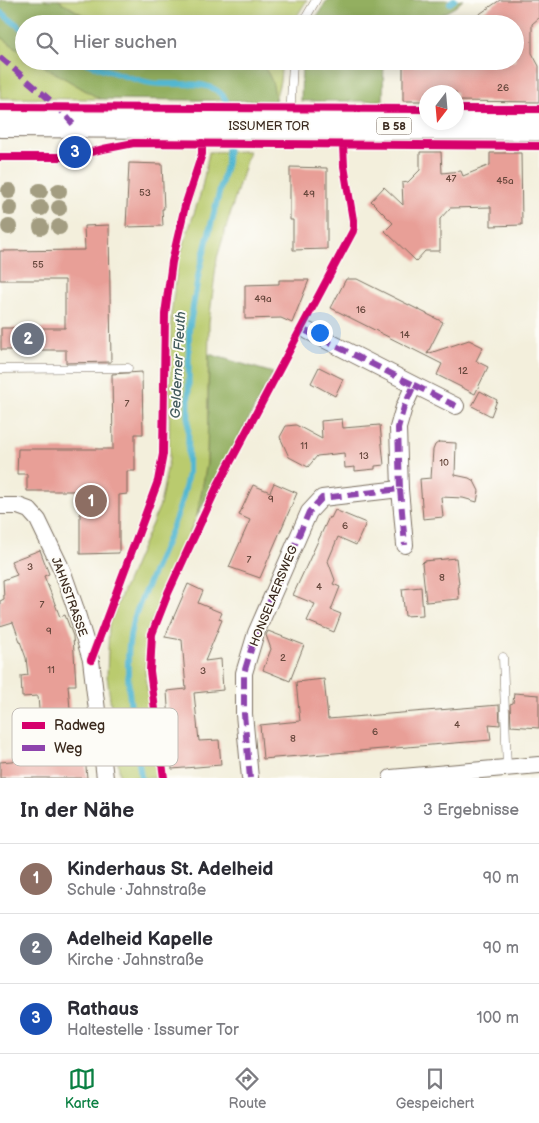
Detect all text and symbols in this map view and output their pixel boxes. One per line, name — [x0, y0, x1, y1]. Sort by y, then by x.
search box — [15, 15, 524, 70]
icon: search — [33, 29, 61, 57]
text: Hier suchen — [73, 31, 177, 54]
house number: 26 — [497, 82, 509, 94]
north arrow — [419, 85, 464, 130]
road number: B 58 — [376, 118, 412, 134]
street label: ISSUMER TOR — [229, 119, 310, 134]
pin: 3 — [59, 133, 91, 171]
house number: 47 — [445, 173, 457, 185]
house number: 45a — [496, 175, 514, 187]
house number: 53 — [139, 187, 151, 199]
house number: 49 — [303, 188, 315, 200]
house number: 55 — [32, 259, 44, 271]
house number: 49a — [254, 293, 272, 305]
house number: 16 — [356, 304, 366, 316]
water label: Gelderner Fleuth — [167, 311, 189, 419]
pin: 2 — [12, 320, 44, 358]
your location — [307, 320, 333, 346]
house number: 14 — [400, 329, 410, 341]
house number: 12 — [458, 365, 468, 377]
house number: 7 — [125, 398, 130, 410]
house number: 11 — [300, 440, 308, 452]
house number: 13 — [359, 450, 369, 462]
house number: 10 — [439, 457, 449, 469]
pin: 1 — [75, 482, 107, 520]
house number: 9 — [268, 493, 274, 505]
house number: 6 — [342, 520, 348, 532]
street label: HONSELAERSWEG — [247, 543, 301, 649]
house number: 7 — [247, 554, 252, 566]
street label: JAHNSTRASSE — [48, 555, 90, 639]
house number: 3 — [27, 561, 33, 573]
house number: 8 — [439, 572, 445, 584]
house number: 4 — [316, 581, 322, 593]
house number: 7 — [40, 599, 45, 611]
house number: 9 — [46, 625, 52, 637]
house number: 2 — [280, 652, 286, 664]
house number: 11 — [47, 664, 55, 676]
house number: 3 — [200, 665, 206, 677]
legend — [12, 708, 178, 766]
text: Radweg — [54, 717, 105, 734]
house number: 4 — [454, 719, 460, 731]
house number: 6 — [372, 726, 378, 738]
house number: 8 — [290, 733, 296, 745]
text: Weg — [54, 740, 82, 757]
text: In der Nähe — [20, 798, 134, 823]
text: 3 Ergebnisse — [423, 801, 519, 820]
text: Kinderhaus St. Adelheid — [67, 858, 273, 881]
text: 1 — [33, 869, 39, 888]
text: 90 m — [483, 869, 519, 888]
text: Schule · Jahnstraße — [67, 881, 206, 900]
text: Adelheid Kapelle — [67, 928, 213, 951]
text: 2 — [31, 939, 41, 958]
text: 90 m — [483, 939, 519, 958]
text: Kirche · Jahnstraße — [67, 951, 204, 970]
text: Rathaus — [67, 998, 139, 1021]
text: 3 — [31, 1009, 41, 1028]
text: 100 m — [476, 1009, 519, 1028]
text: Haltestelle · Issumer Tor — [67, 1021, 239, 1040]
tab: Karte — [65, 1065, 99, 1112]
tab: Route — [229, 1065, 266, 1112]
tab: Gespeichert — [396, 1065, 474, 1112]

